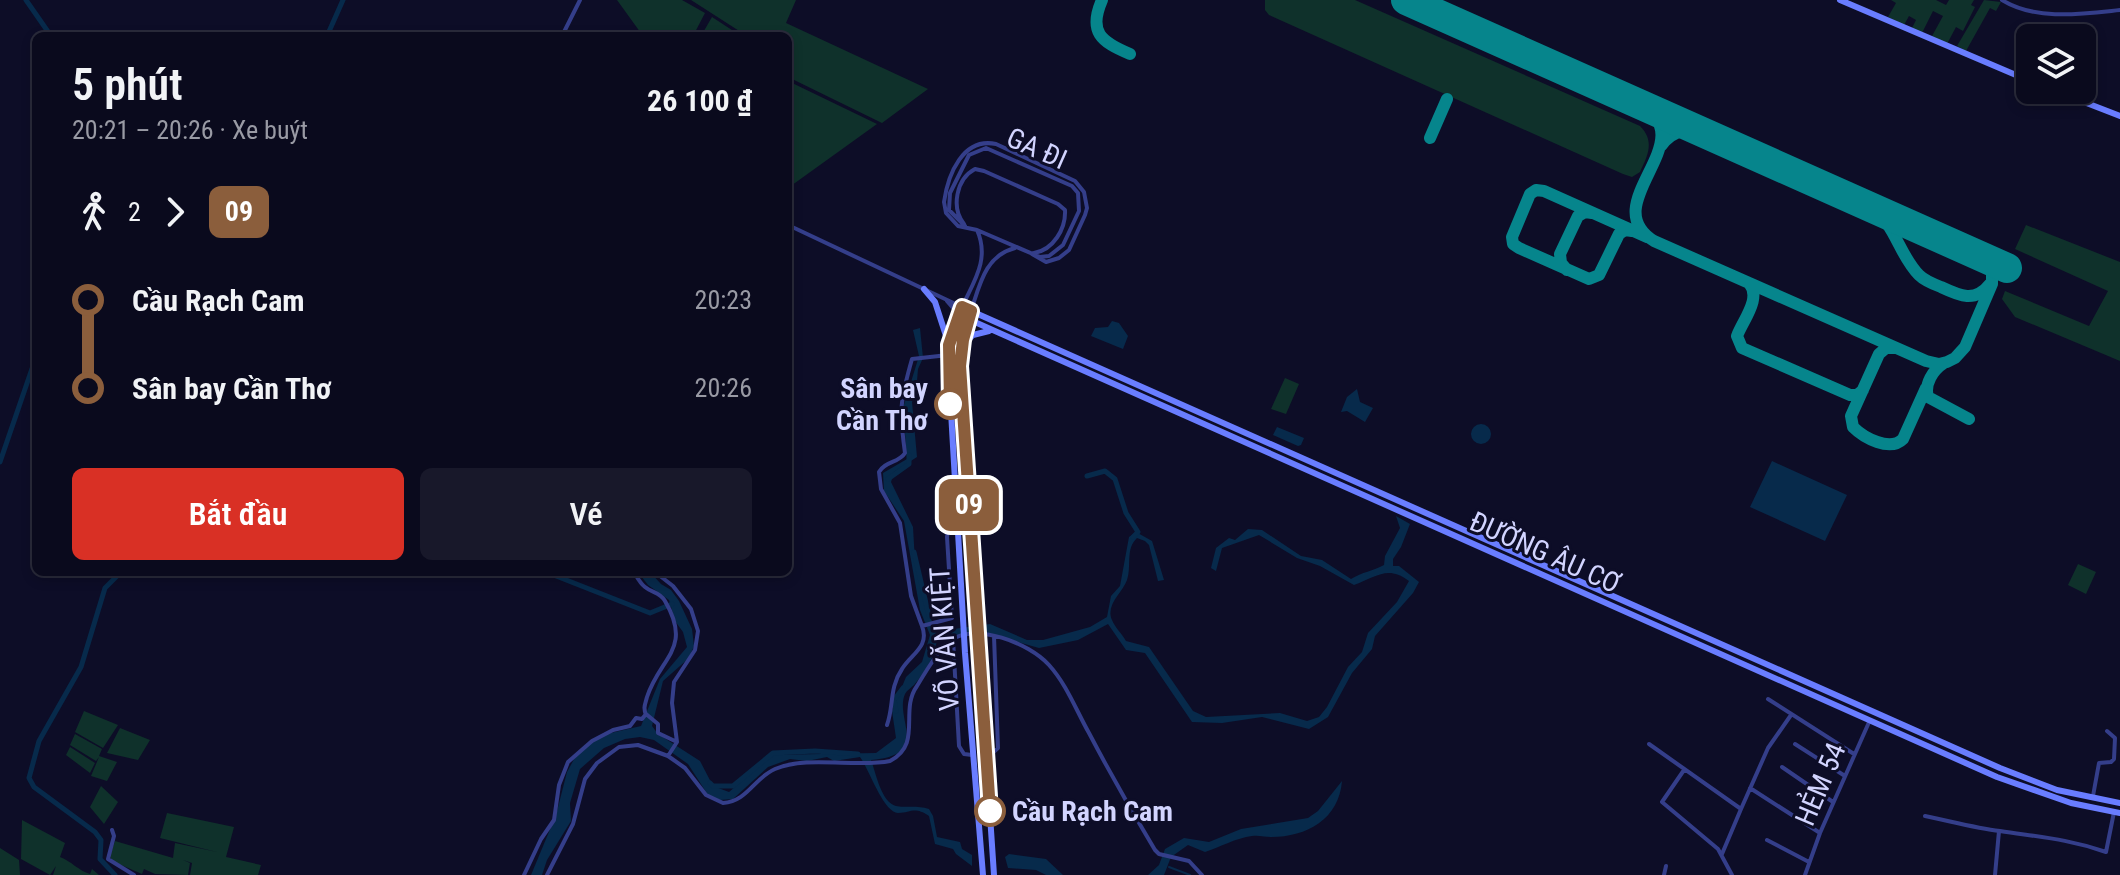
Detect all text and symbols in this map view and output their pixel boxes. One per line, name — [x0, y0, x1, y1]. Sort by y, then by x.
map controls — [2016, 24, 2096, 104]
button: layers — [2016, 24, 2096, 104]
text: 5 phút — [72, 59, 183, 111]
text: 26 100 ₫ — [647, 83, 752, 118]
text: 20:21 – 20:26 · Xe buýt — [72, 115, 308, 145]
street label: GA ĐI — [1002, 121, 1072, 176]
icon: walk — [72, 190, 116, 234]
icon: forward — [153, 190, 197, 234]
text: 09 — [225, 195, 253, 228]
text: 2 — [128, 197, 141, 227]
text: Cầu Rạch Cam — [132, 283, 305, 318]
text: 20:23 — [695, 285, 752, 315]
text: Sân bay Cần Thơ — [132, 371, 332, 406]
place label: Sân bay Cần Thơ — [836, 372, 929, 437]
text: 20:26 — [695, 373, 752, 403]
marker: Sân bay Cần Thơ — [935, 389, 965, 419]
button: Bắt đầu — [72, 468, 404, 560]
button: Vé — [420, 468, 752, 560]
line badge: 09 — [933, 479, 1005, 531]
text: 09 — [955, 488, 983, 521]
street label: ĐƯỜNG ÂU CƠ — [1465, 505, 1625, 600]
street label: VÕ VĂN KIỆT — [923, 566, 966, 712]
street label: HẺM 54 — [1787, 737, 1853, 830]
place label: Cầu Rạch Cam — [1012, 795, 1173, 828]
marker: Cầu Rạch Cam — [975, 796, 1005, 826]

